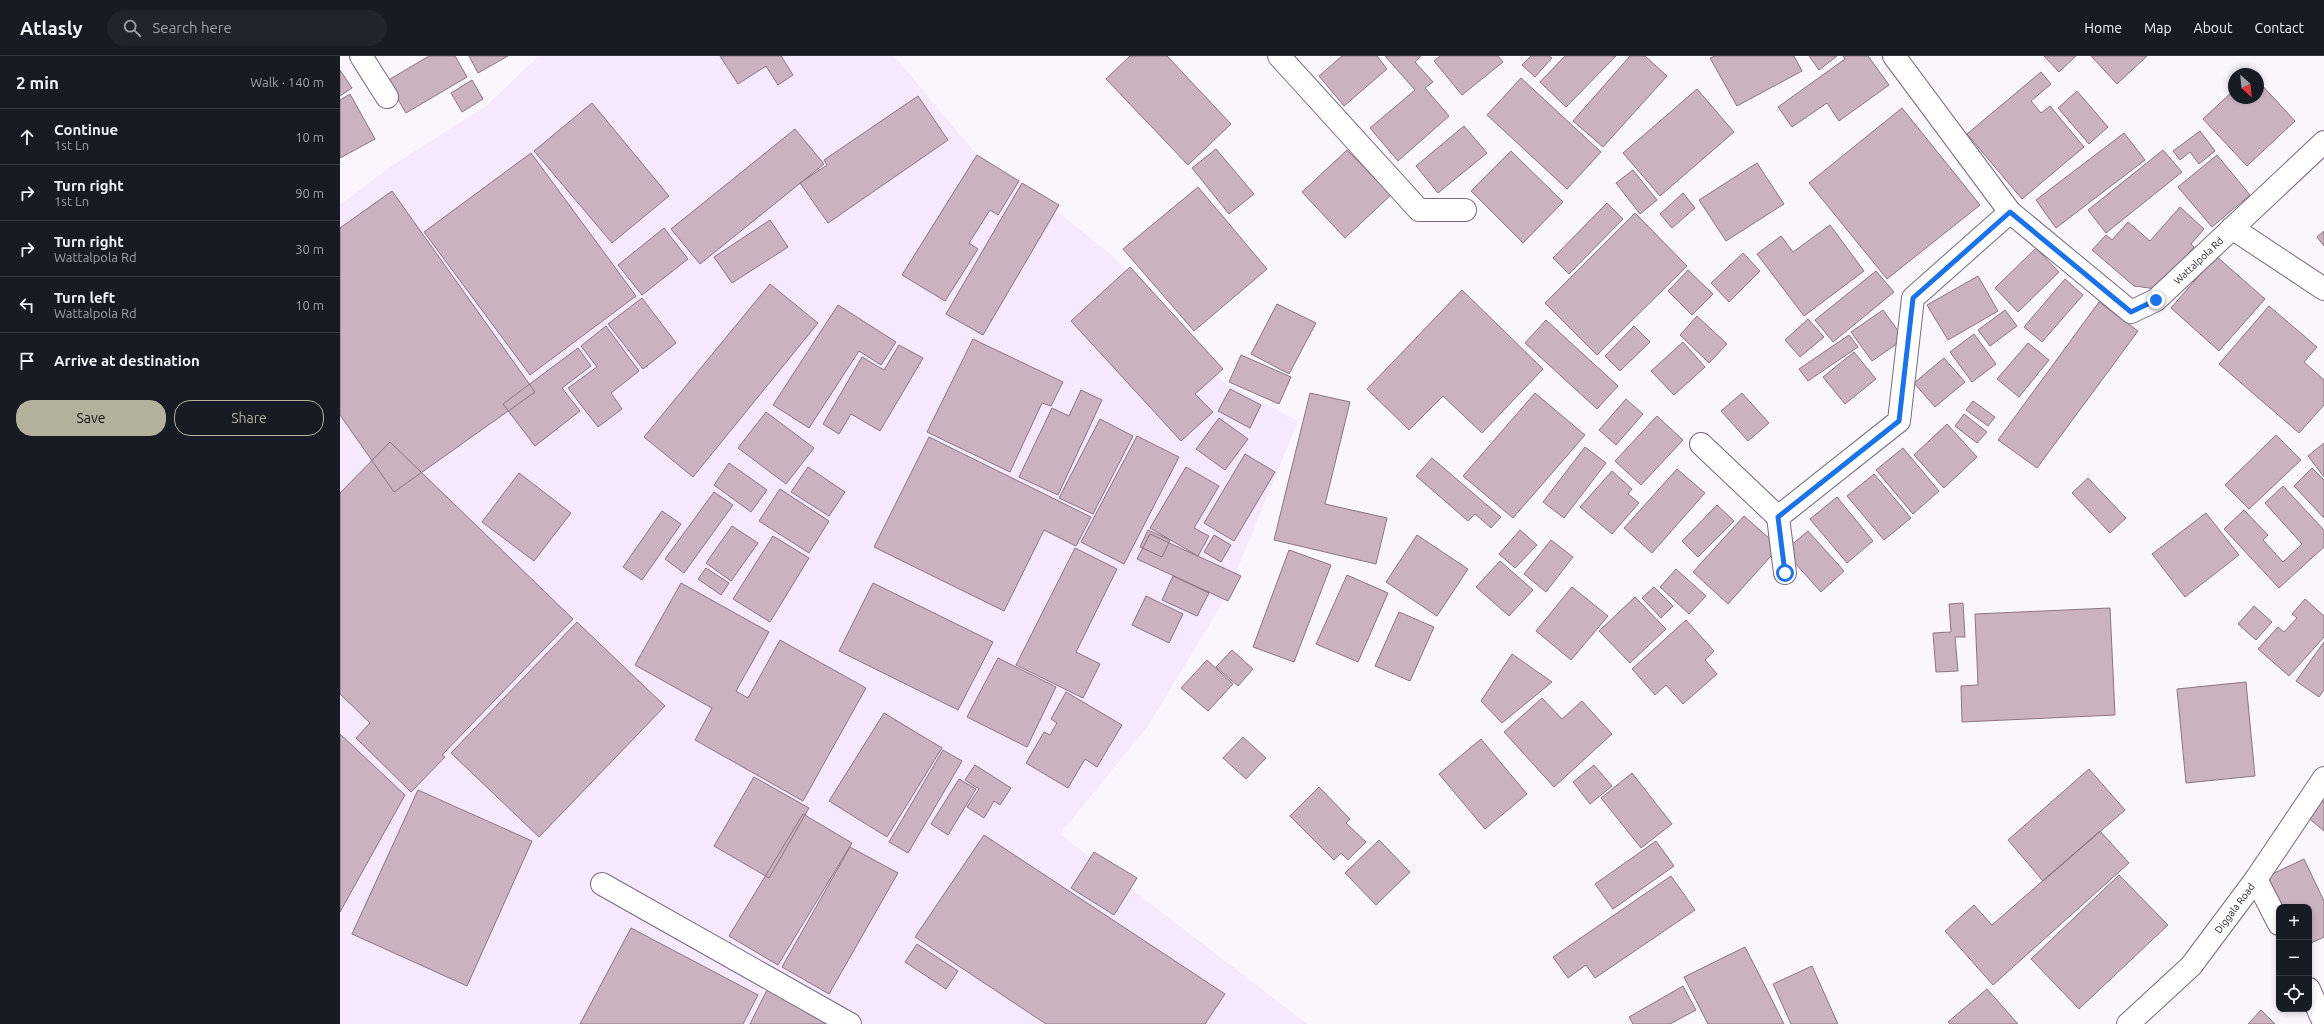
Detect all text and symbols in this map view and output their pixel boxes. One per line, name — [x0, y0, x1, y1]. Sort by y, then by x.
search box — [107, 10, 387, 46]
text: Atlasly — [20, 17, 83, 39]
icon: search — [121, 17, 143, 39]
text: Search here — [153, 19, 232, 36]
text: Home — [2084, 20, 2122, 36]
text: Map — [2144, 20, 2172, 36]
text: About — [2194, 20, 2233, 36]
text: Contact — [2255, 20, 2304, 36]
north arrow — [2228, 68, 2264, 104]
text: 2 min — [16, 73, 59, 92]
text: Walk · 140 m — [250, 75, 324, 89]
text: Continue — [54, 121, 118, 138]
icon: ahead — [16, 126, 38, 148]
text: 10 m — [295, 130, 324, 144]
text: 1st Ln — [54, 138, 89, 152]
text: Turn right — [54, 177, 124, 194]
icon: right — [16, 182, 38, 204]
text: 90 m — [295, 186, 324, 200]
text: 1st Ln — [54, 194, 89, 208]
text: Turn right — [54, 233, 124, 250]
street label: Wattalpola Rd — [2171, 234, 2225, 286]
icon: right — [16, 238, 38, 260]
text: 30 m — [295, 242, 324, 256]
text: Wattalpola Rd — [54, 250, 137, 264]
text: Turn left — [54, 289, 115, 306]
route end — [2147, 291, 2165, 309]
icon: left — [16, 294, 38, 316]
text: 10 m — [295, 298, 324, 312]
text: Wattalpola Rd — [54, 306, 137, 320]
icon: arrive — [16, 350, 38, 372]
text: Arrive at destination — [54, 352, 200, 369]
button: Save — [16, 400, 166, 436]
button: Share — [174, 400, 324, 436]
route start — [1776, 564, 1794, 582]
street label: Diggala Road — [2212, 881, 2257, 935]
map controls — [2276, 904, 2312, 1012]
button: + — [2276, 904, 2312, 940]
button: − — [2276, 940, 2312, 976]
button: locate — [2276, 976, 2312, 1012]

